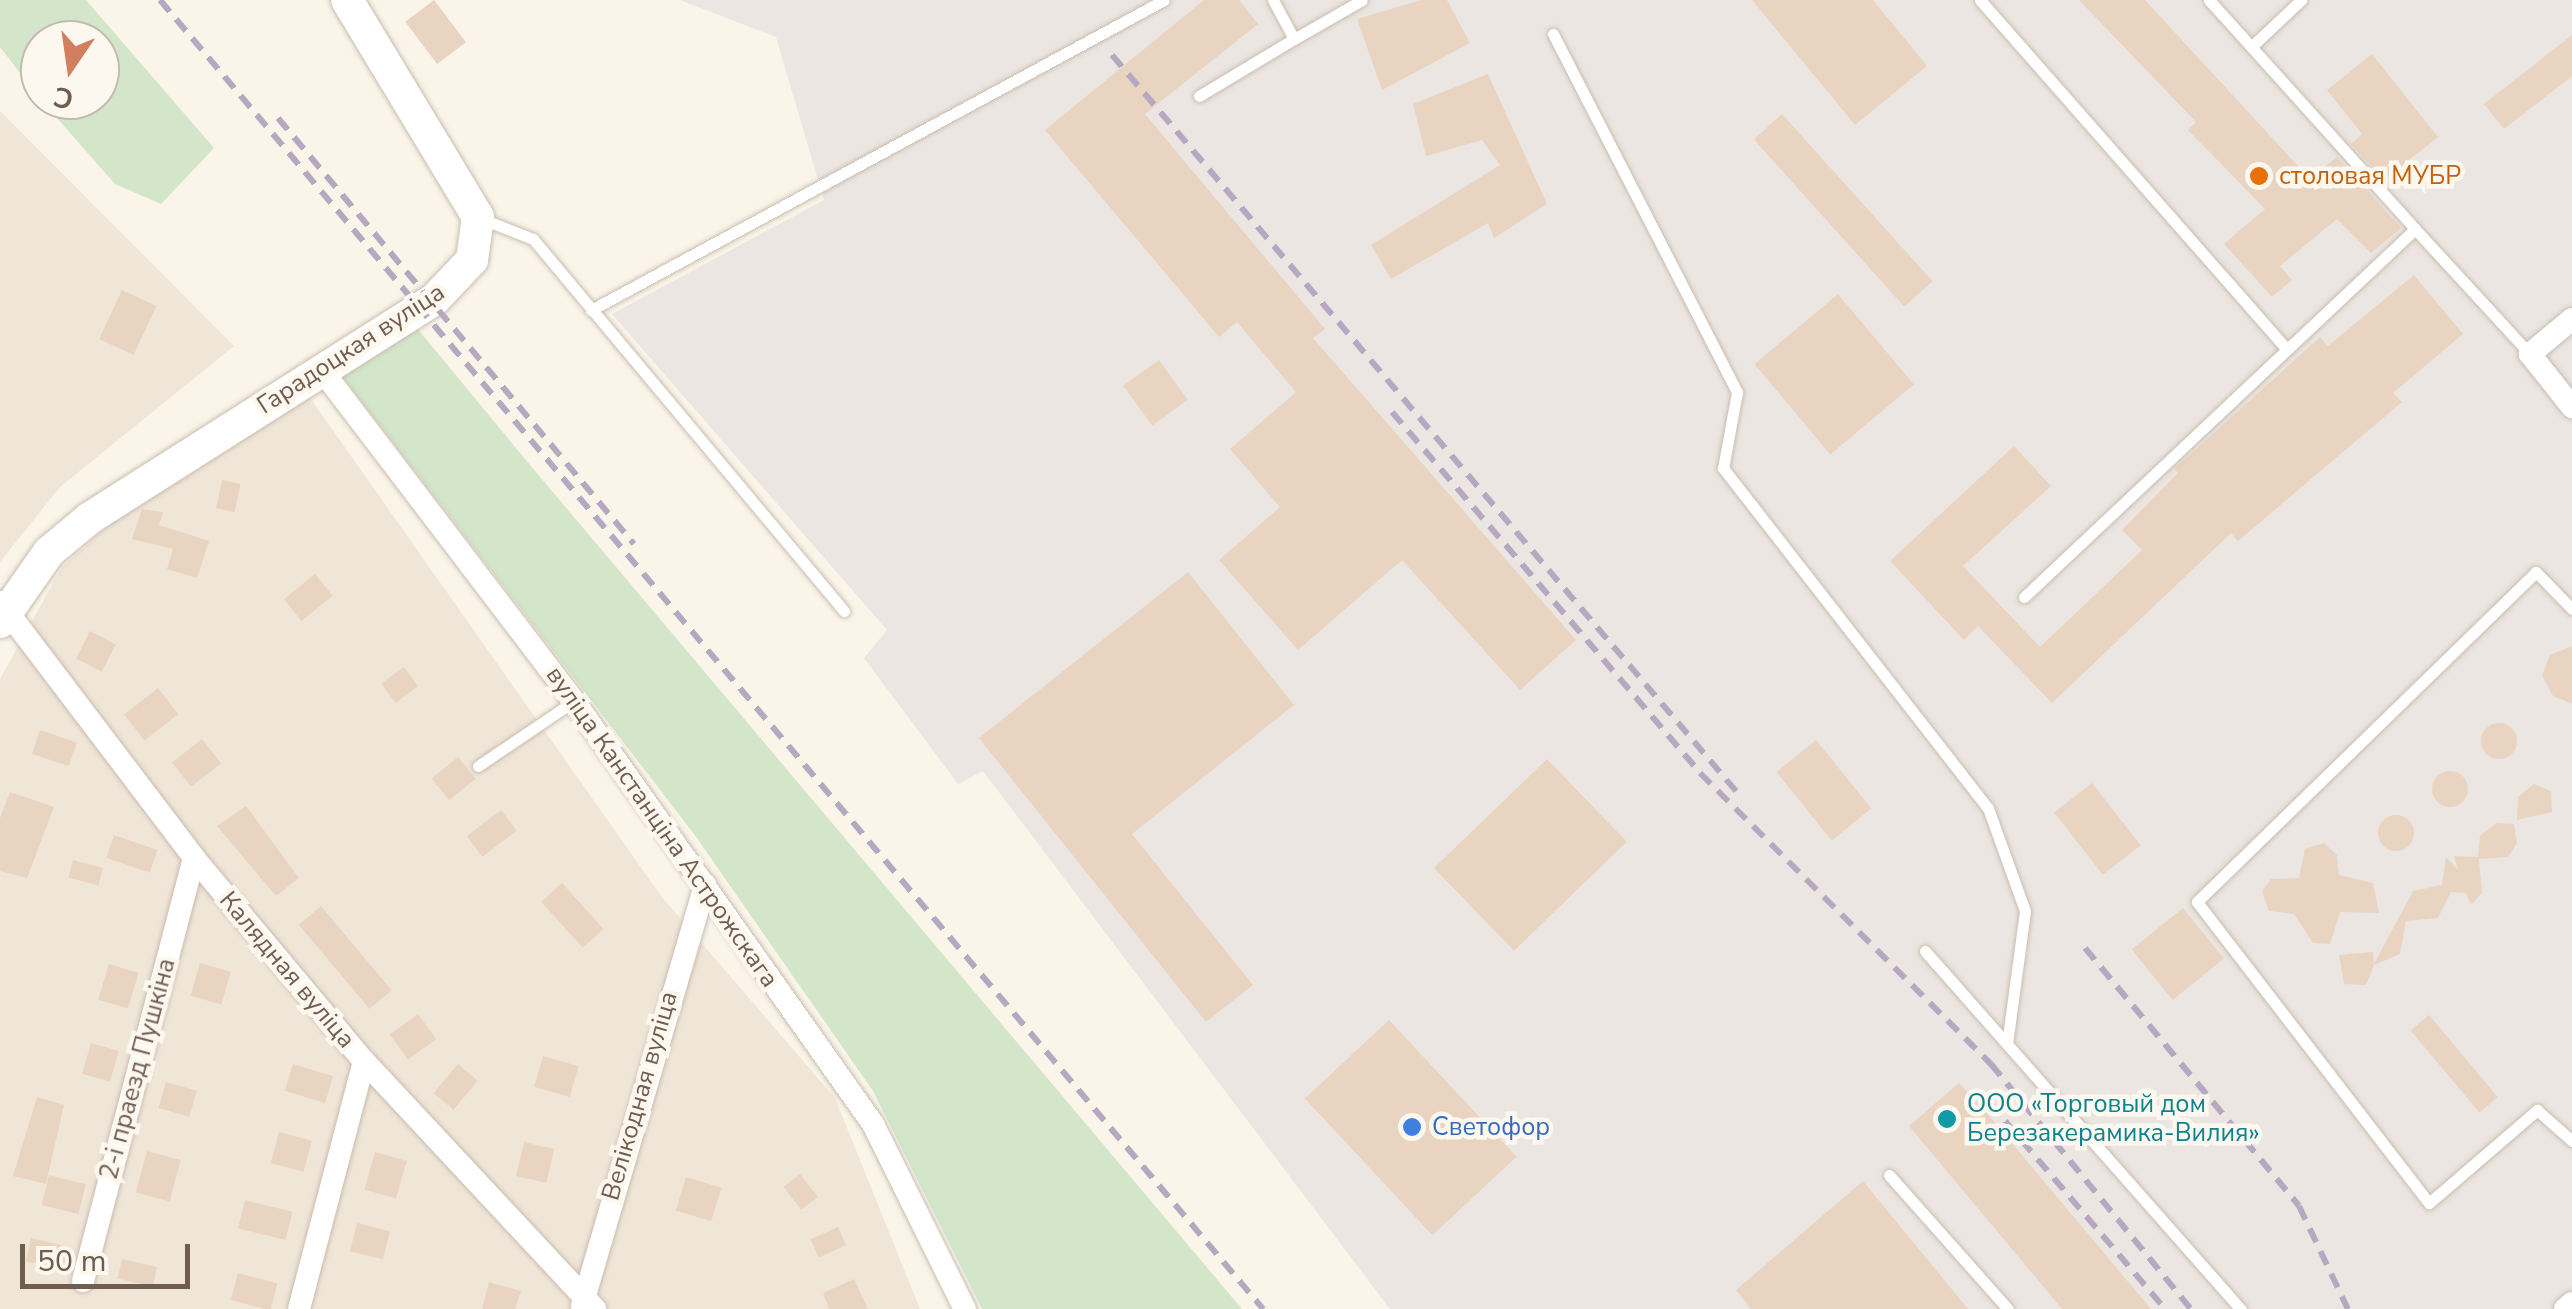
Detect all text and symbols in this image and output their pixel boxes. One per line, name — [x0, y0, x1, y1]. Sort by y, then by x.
north arrow — [20, 20, 120, 120]
text: С — [50, 77, 77, 118]
place label: столовая МУБР — [2279, 161, 2461, 191]
marker: столовая МУБР — [2248, 165, 2270, 187]
street label: Гарадоцкая вуліца — [252, 277, 450, 421]
street label: вуліца Канстанціна Астрожскага — [539, 661, 785, 993]
street label: Калядная вуліца — [213, 886, 361, 1054]
street label: 2-і праезд Пушкіна — [94, 955, 182, 1183]
street label: Велікодная вуліца — [596, 988, 684, 1204]
place label: ООО «Торговый дом Березакерамика-Вилия» — [1967, 1090, 2260, 1149]
marker: ООО «Торговый дом Березакерамика-Вилия» — [1936, 1108, 1958, 1130]
place label: Светофор — [1432, 1112, 1550, 1142]
marker: Светофор — [1401, 1116, 1423, 1138]
scale bar — [25, 1224, 195, 1286]
text: 50 m — [37, 1241, 106, 1282]

